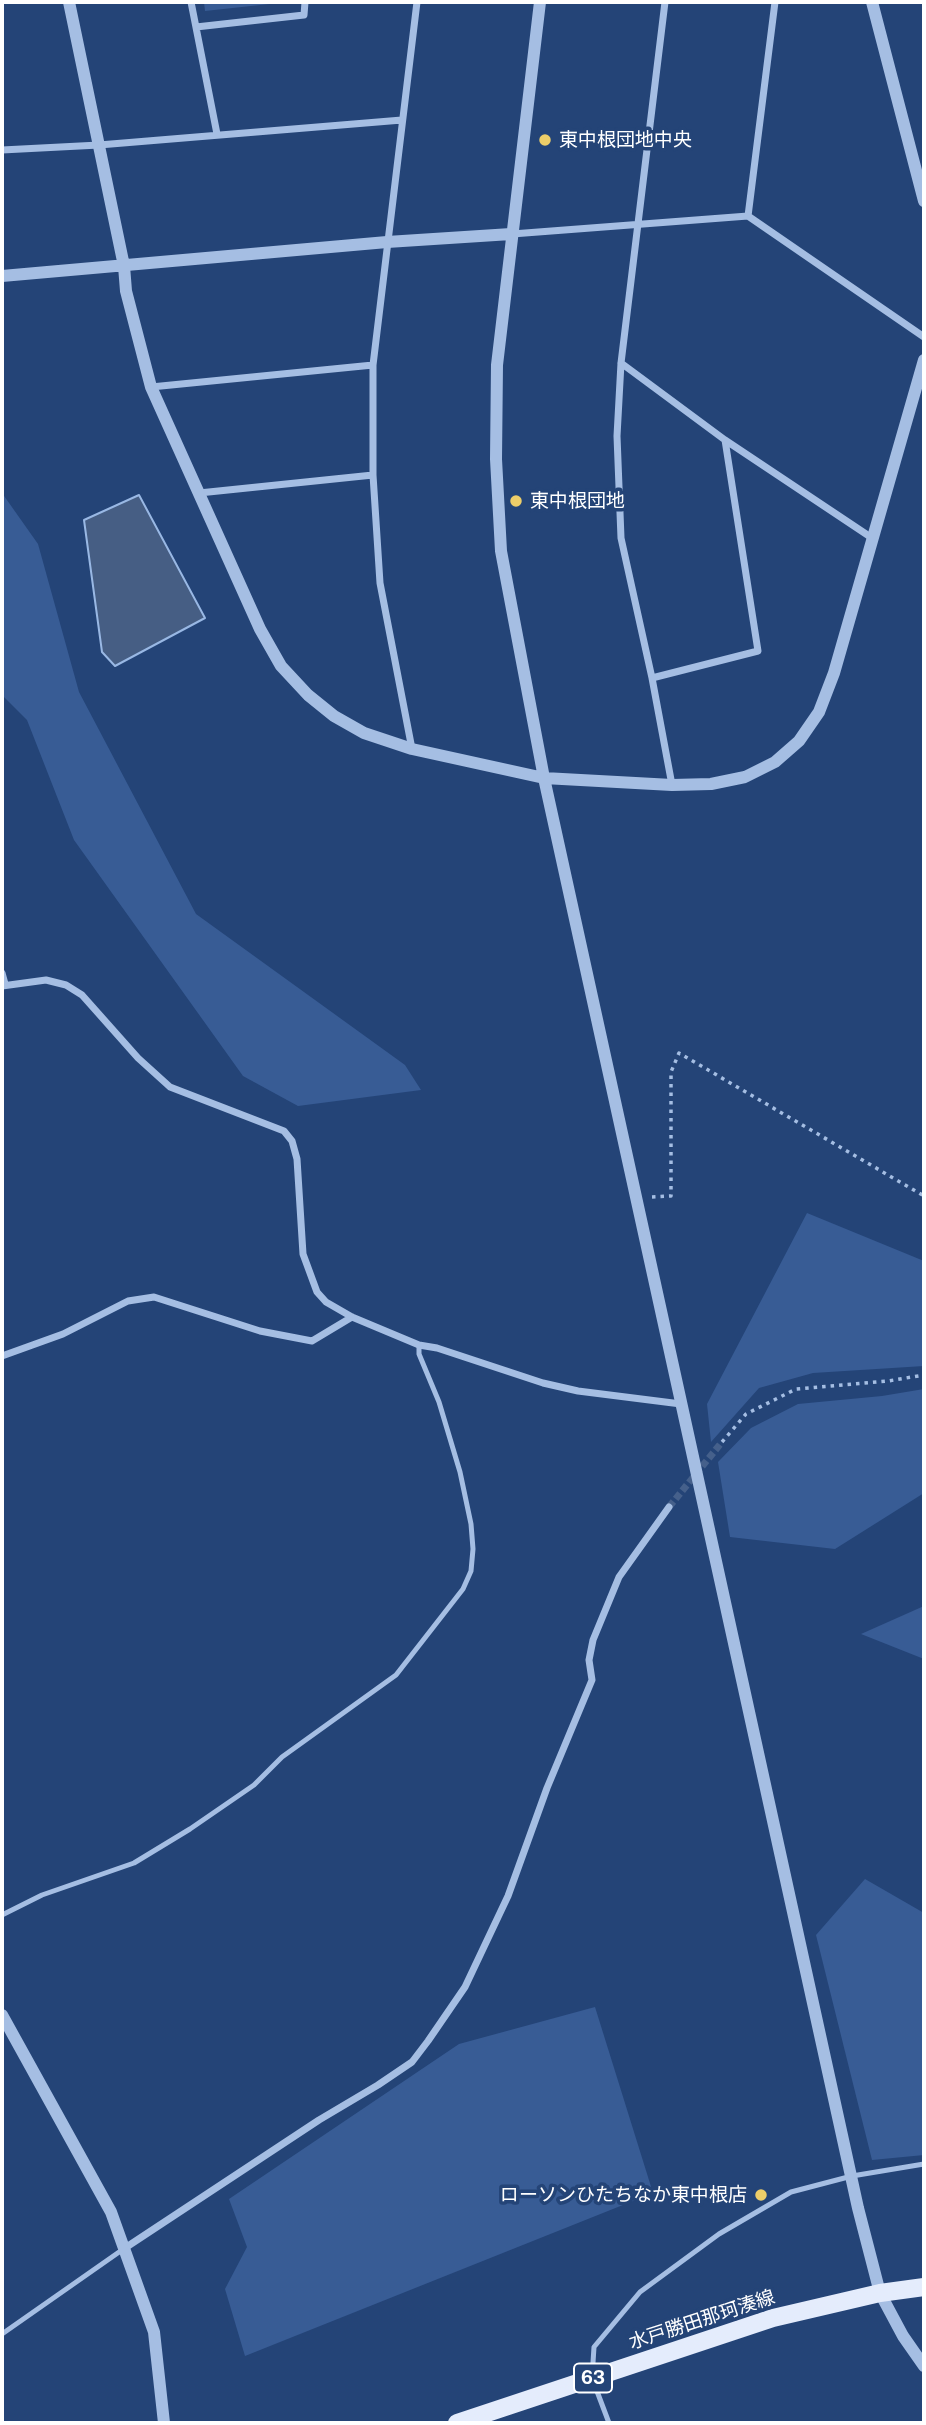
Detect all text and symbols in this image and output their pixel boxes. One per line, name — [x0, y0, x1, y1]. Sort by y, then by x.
place label: 東中根団地中央 — [559, 129, 692, 151]
marker: 東中根団地中央 — [537, 132, 553, 148]
place label: 東中根団地 — [530, 490, 625, 512]
marker: 東中根団地 — [508, 493, 524, 509]
place label: ローソンひたちなか東中根店 — [500, 2184, 747, 2206]
marker: ローソンひたちなか東中根店 — [753, 2187, 769, 2203]
street label: 水戸勝田那珂湊線 — [626, 2286, 778, 2354]
road number: 63 — [574, 2364, 612, 2392]

